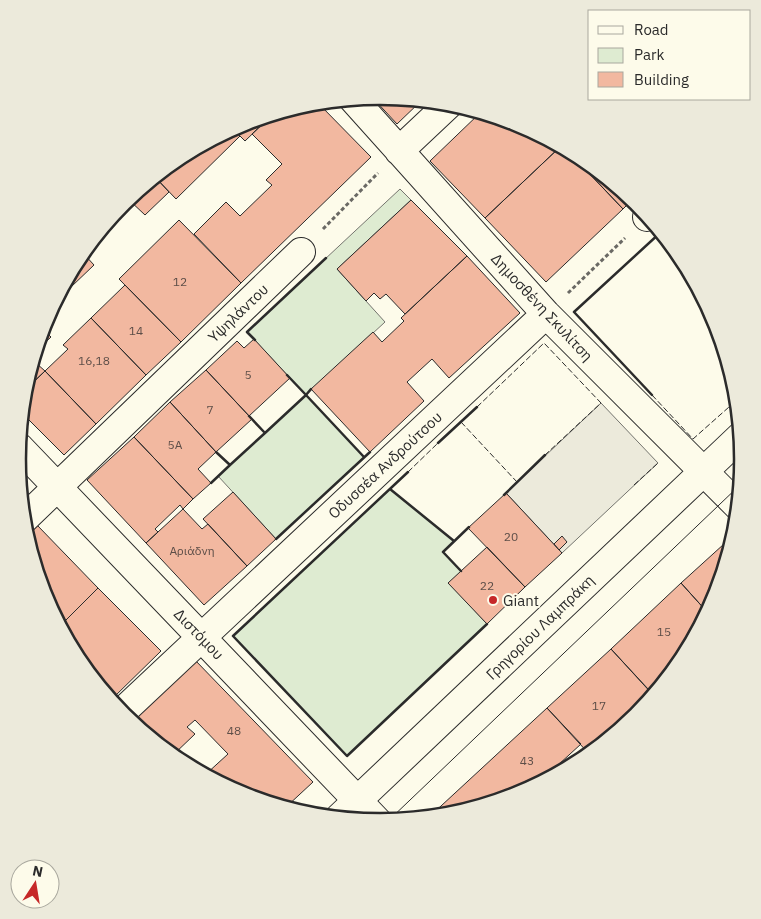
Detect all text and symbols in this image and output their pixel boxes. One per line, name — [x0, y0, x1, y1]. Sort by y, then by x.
legend — [588, 10, 751, 100]
text: Road — [634, 20, 669, 39]
text: Park — [634, 45, 664, 64]
text: Building — [634, 70, 689, 89]
street label: Δημοσθένη Σκυλίτση — [487, 249, 597, 365]
house number: 12 — [173, 274, 187, 289]
street label: Υψηλάντου — [204, 280, 272, 346]
house number: 14 — [129, 323, 143, 338]
house number: 16,18 — [78, 353, 110, 368]
house number: 5 — [244, 367, 252, 382]
house number: 7 — [206, 402, 214, 417]
street label: Οδυσσέα Ανδρούτσου — [324, 407, 446, 523]
house number: 5A — [168, 437, 183, 452]
house number: 20 — [504, 529, 518, 544]
house number: Αριάδνη — [169, 543, 215, 558]
street label: Γρηγορίου Λαμπράκη — [482, 570, 598, 684]
house number: 22 — [480, 578, 494, 593]
place label: Giant — [503, 591, 539, 610]
marker: Giant — [487, 594, 499, 606]
street label: Διστόμου — [170, 604, 228, 664]
house number: 15 — [657, 624, 671, 639]
house number: 17 — [592, 698, 606, 713]
house number: 48 — [227, 723, 241, 738]
house number: 43 — [520, 753, 534, 768]
north arrow — [10, 859, 60, 909]
text: N — [31, 861, 45, 881]

